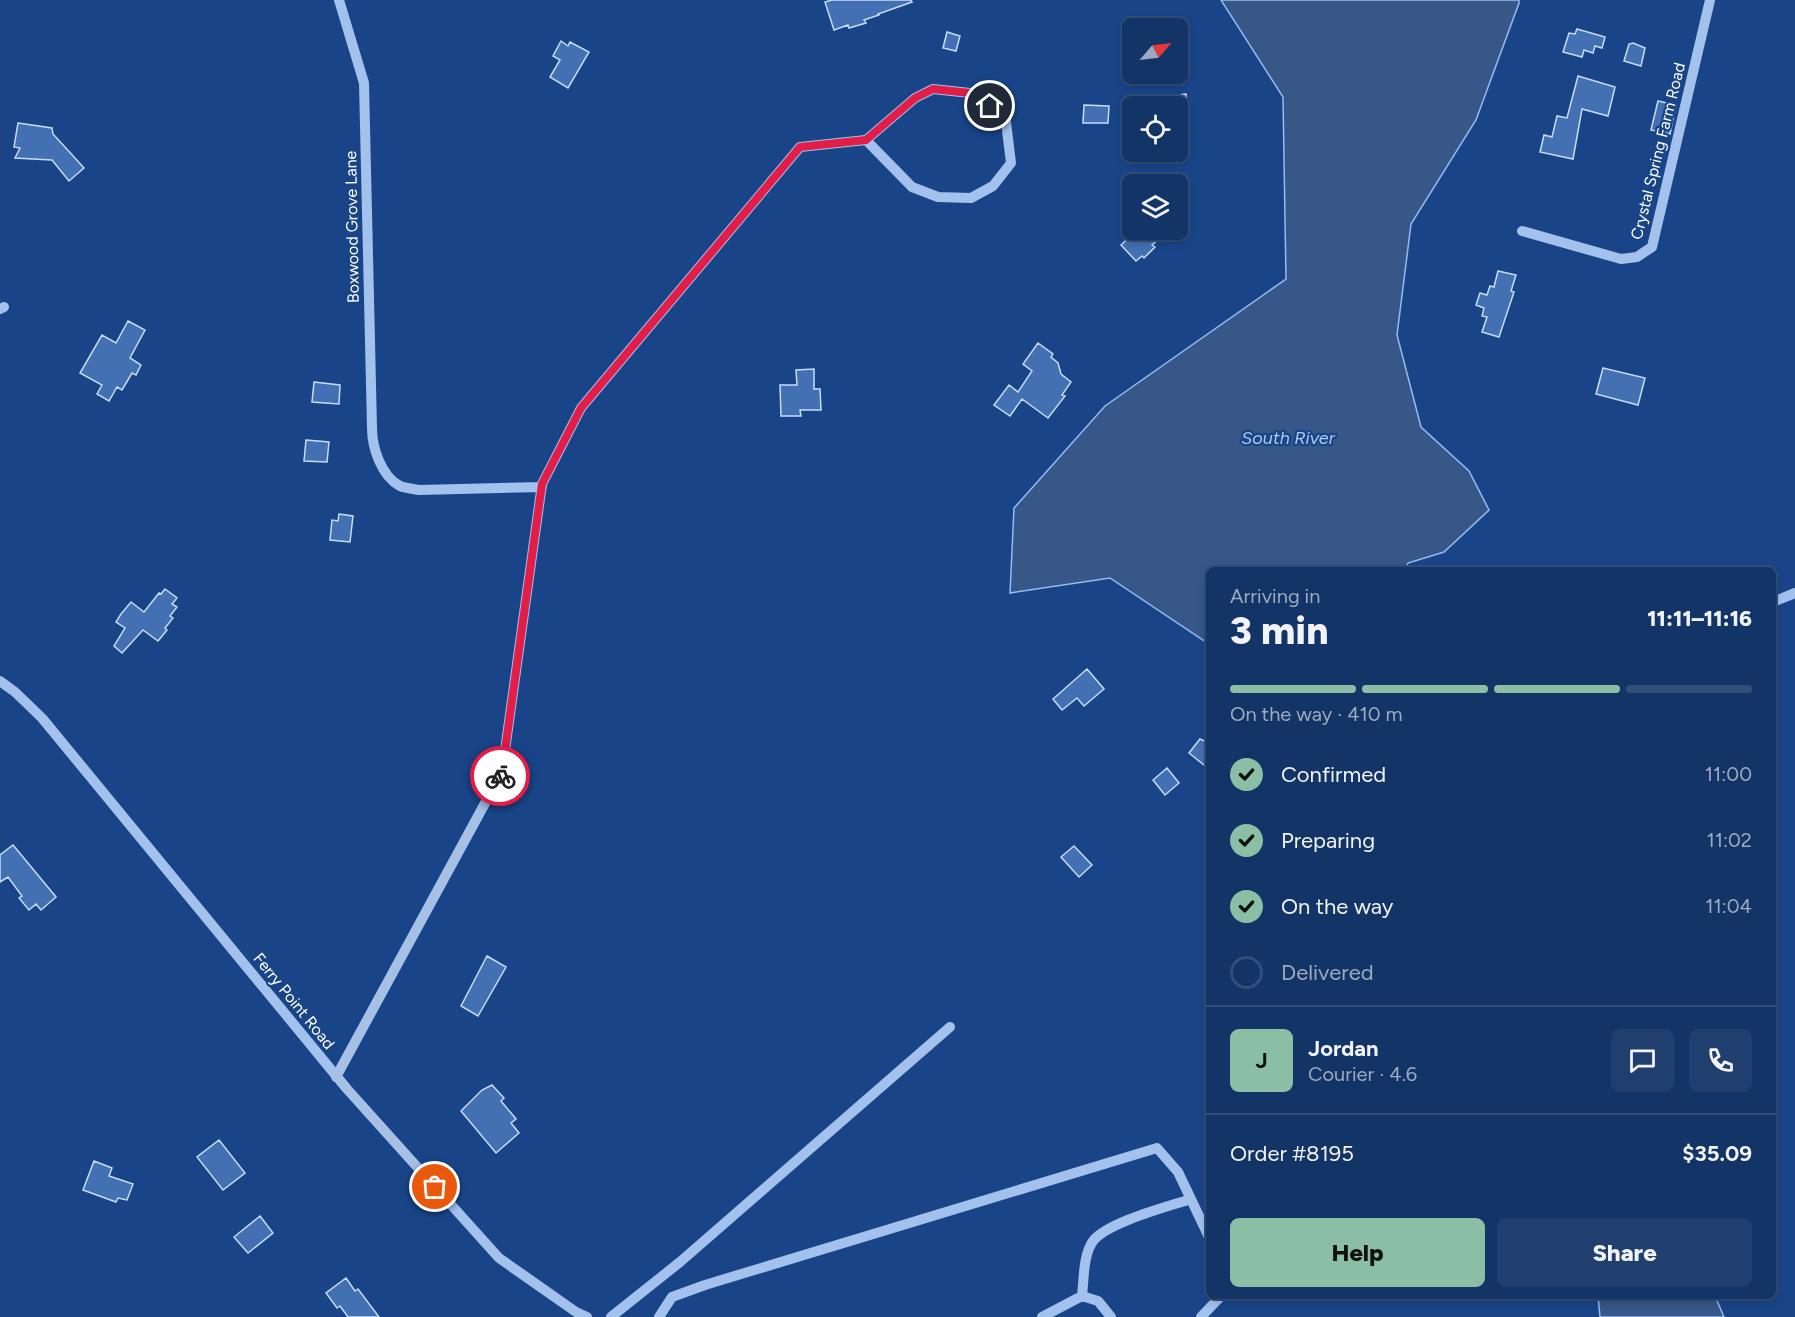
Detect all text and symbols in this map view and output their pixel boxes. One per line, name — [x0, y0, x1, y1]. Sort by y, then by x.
north arrow — [1122, 18, 1188, 84]
map controls — [1122, 18, 1188, 240]
street label: Crystal Spring Farm Road — [1627, 61, 1689, 241]
pin — [964, 80, 1015, 131]
icon: home — [973, 89, 1006, 122]
button: locate — [1122, 96, 1188, 162]
street label: Boxwood Grove Lane — [341, 150, 363, 303]
button: layers — [1122, 174, 1188, 240]
water label: South River — [1241, 427, 1336, 449]
text: Arriving in — [1230, 584, 1320, 608]
text: 11:11–11:16 — [1647, 605, 1752, 632]
text: 3 min — [1230, 607, 1328, 654]
text: On the way · 410 m — [1230, 702, 1403, 726]
courier — [470, 746, 530, 806]
icon: check — [1230, 758, 1263, 791]
icon: bike — [484, 760, 517, 793]
text: Confirmed — [1281, 761, 1386, 788]
text: 11:00 — [1705, 762, 1752, 786]
icon: check — [1230, 824, 1263, 857]
text: Preparing — [1281, 827, 1375, 854]
text: 11:02 — [1706, 828, 1752, 852]
icon: check — [1230, 890, 1263, 923]
text: On the way — [1281, 893, 1393, 920]
text: 11:04 — [1705, 894, 1752, 918]
street label: Ferry Point Road — [249, 949, 339, 1053]
text: Delivered — [1281, 959, 1374, 986]
button: chat — [1611, 1029, 1674, 1092]
button: phone — [1689, 1029, 1752, 1092]
text: Jordan — [1308, 1035, 1379, 1062]
text: J — [1255, 1047, 1268, 1074]
text: Courier · 4.6 — [1308, 1062, 1417, 1086]
text: Order #8195 — [1230, 1140, 1354, 1167]
text: $35.09 — [1682, 1140, 1752, 1167]
pin — [409, 1161, 460, 1212]
icon: bag — [418, 1170, 451, 1203]
button: Help — [1230, 1218, 1485, 1287]
button: Share — [1497, 1218, 1752, 1287]

